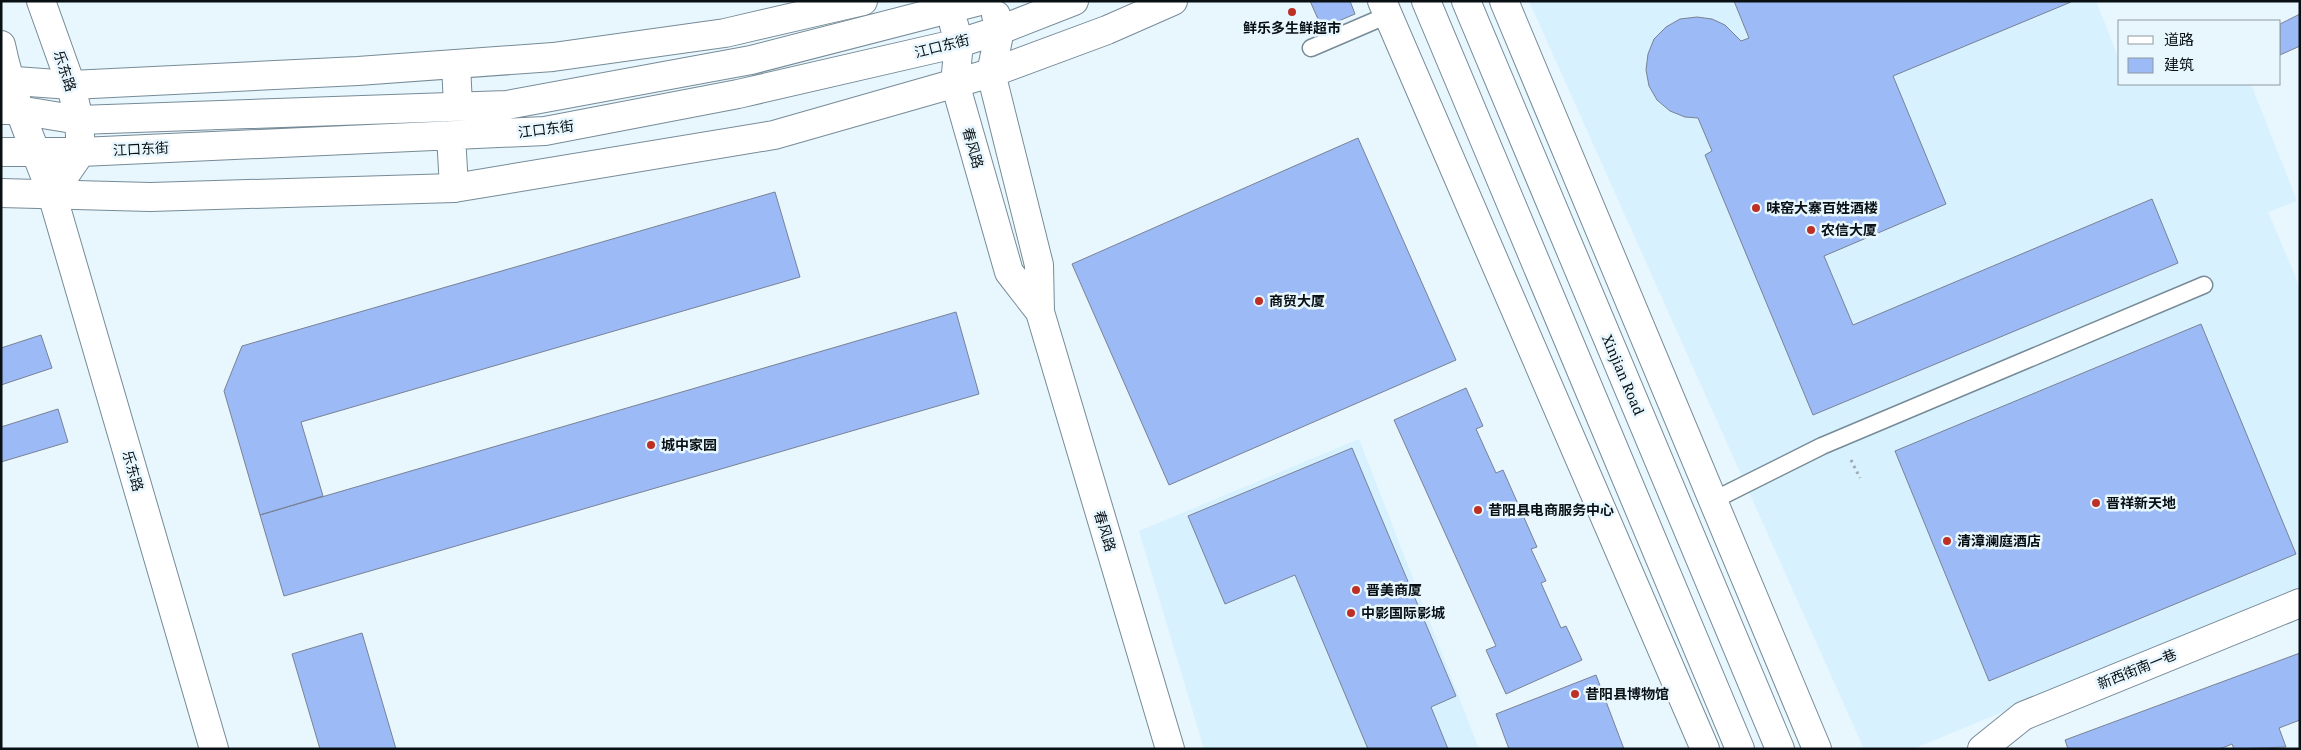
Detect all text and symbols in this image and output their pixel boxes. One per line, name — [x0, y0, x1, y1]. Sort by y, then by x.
marker: 鲜乐多生鲜超市 — [1286, 6, 1298, 18]
place label: 鲜乐多生鲜超市 — [1243, 18, 1341, 37]
legend — [2118, 20, 2281, 85]
text: 道路 — [2164, 29, 2194, 49]
street label: 江口东街 — [912, 30, 971, 62]
street label: 乐东路 — [50, 48, 81, 94]
text: 建筑 — [2164, 54, 2194, 74]
street label: 江口东街 — [517, 116, 575, 141]
street label: 春风路 — [959, 125, 988, 171]
street label: 江口东街 — [113, 138, 169, 159]
place label: 味窑大寨百姓酒楼 — [1766, 198, 1878, 217]
marker: 味窑大寨百姓酒楼 — [1750, 202, 1762, 214]
place label: 农信大厦 — [1821, 220, 1877, 239]
marker: 农信大厦 — [1805, 224, 1817, 236]
place label: 商贸大厦 — [1269, 291, 1325, 310]
marker: 商贸大厦 — [1253, 295, 1265, 307]
street label: Xinjian Road — [1598, 332, 1649, 418]
place label: 城中家园 — [661, 435, 717, 454]
marker: 城中家园 — [645, 439, 657, 451]
street label: 乐东路 — [119, 448, 148, 494]
place label: 晋祥新天地 — [2106, 493, 2176, 512]
marker: 晋祥新天地 — [2090, 497, 2102, 509]
place label: 昔阳县电商服务中心 — [1488, 500, 1614, 519]
marker: 昔阳县电商服务中心 — [1472, 504, 1484, 516]
street label: 春风路 — [1090, 508, 1121, 554]
place label: 清漳澜庭酒店 — [1957, 531, 2041, 550]
marker: 清漳澜庭酒店 — [1941, 535, 1953, 547]
place label: 晋美商厦 — [1366, 580, 1422, 599]
marker: 晋美商厦 — [1350, 584, 1362, 596]
place label: 中影国际影城 — [1361, 603, 1445, 622]
marker: 中影国际影城 — [1345, 607, 1357, 619]
street label: 新西街南一巷 — [2094, 644, 2179, 693]
place label: 昔阳县博物馆 — [1585, 684, 1669, 703]
marker: 昔阳县博物馆 — [1569, 688, 1581, 700]

